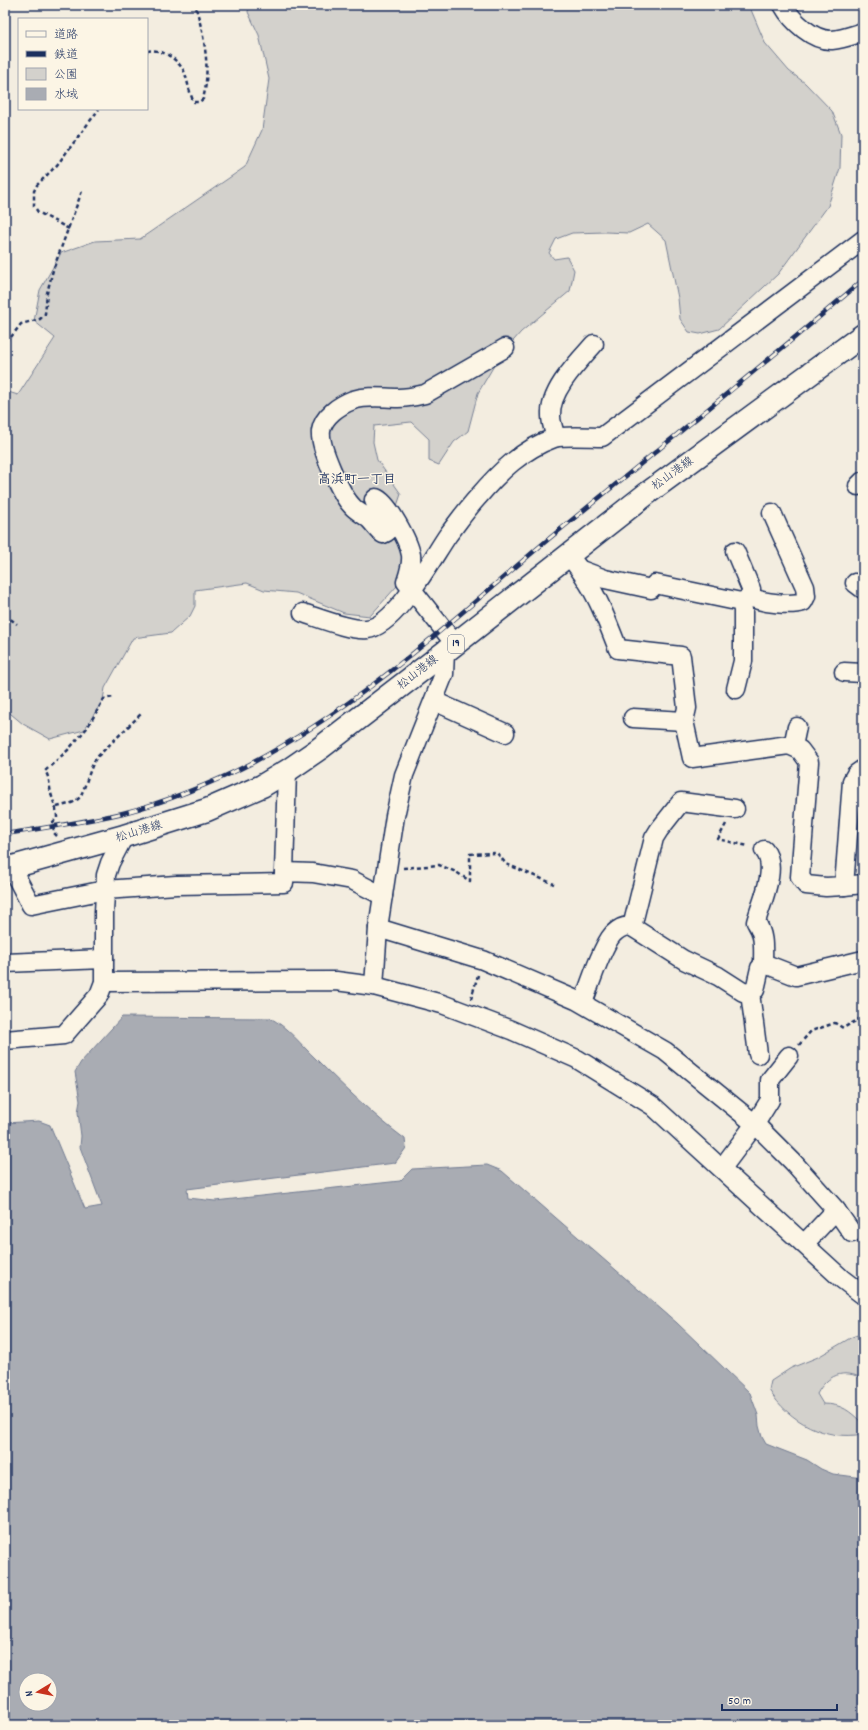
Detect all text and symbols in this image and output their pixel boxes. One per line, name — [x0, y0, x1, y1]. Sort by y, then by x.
legend — [18, 18, 148, 110]
text: 道路 — [54, 27, 78, 44]
text: 鉄道 — [54, 47, 78, 64]
text: 公園 — [54, 67, 78, 84]
text: 水域 — [54, 87, 78, 104]
street label: 松山港線 — [649, 453, 697, 495]
district label: 高浜町一丁目 — [318, 471, 396, 490]
road number: 19 — [448, 635, 464, 653]
street label: 松山港線 — [394, 652, 442, 694]
street label: 松山港線 — [114, 817, 164, 847]
north arrow — [18, 1672, 58, 1712]
scale bar — [722, 1686, 837, 1712]
text: N — [22, 1689, 38, 1697]
text: 50 m — [728, 1693, 751, 1710]

